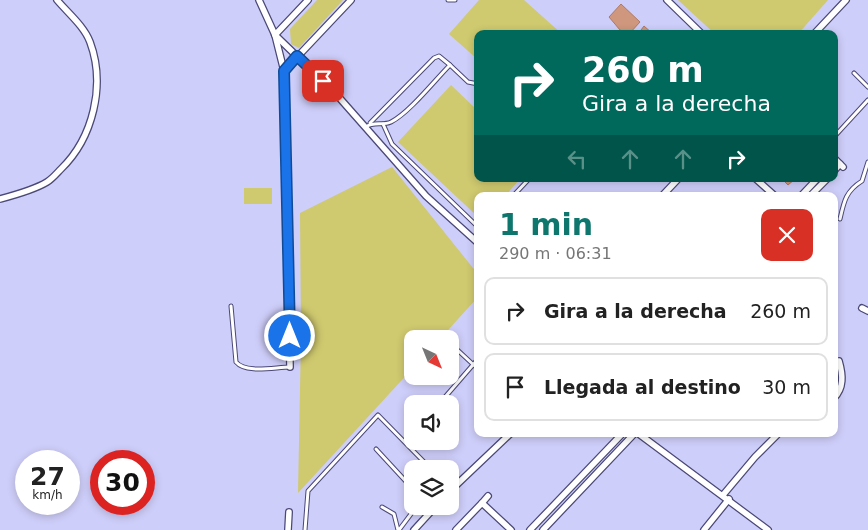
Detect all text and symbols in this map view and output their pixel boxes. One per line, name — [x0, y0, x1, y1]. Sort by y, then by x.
icon: right — [499, 50, 564, 115]
text: 260 m — [582, 50, 704, 90]
pin — [302, 60, 344, 102]
icon: arrive — [309, 67, 337, 95]
text: Gira a la derecha — [582, 91, 771, 116]
icon: left — [563, 145, 591, 173]
icon: ahead — [616, 145, 644, 173]
icon: ahead — [669, 145, 697, 173]
icon: right — [722, 145, 750, 173]
text: 1 min — [499, 207, 593, 242]
button: close — [761, 209, 813, 261]
text: 290 m · 06:31 — [499, 244, 612, 263]
icon: right — [501, 297, 529, 325]
text: Gira a la derecha — [544, 300, 727, 322]
text: 260 m — [750, 300, 811, 322]
position arrow — [263, 309, 315, 361]
north arrow — [404, 330, 459, 385]
map controls — [404, 330, 459, 515]
icon: arrive — [501, 373, 529, 401]
text: Llegada al destino — [544, 376, 741, 398]
text: 30 m — [762, 376, 811, 398]
button: sound — [404, 395, 459, 450]
speed limit sign: 30 — [90, 450, 155, 515]
button: layers — [404, 460, 459, 515]
text: 27 — [30, 462, 65, 491]
text: km/h — [32, 488, 63, 502]

